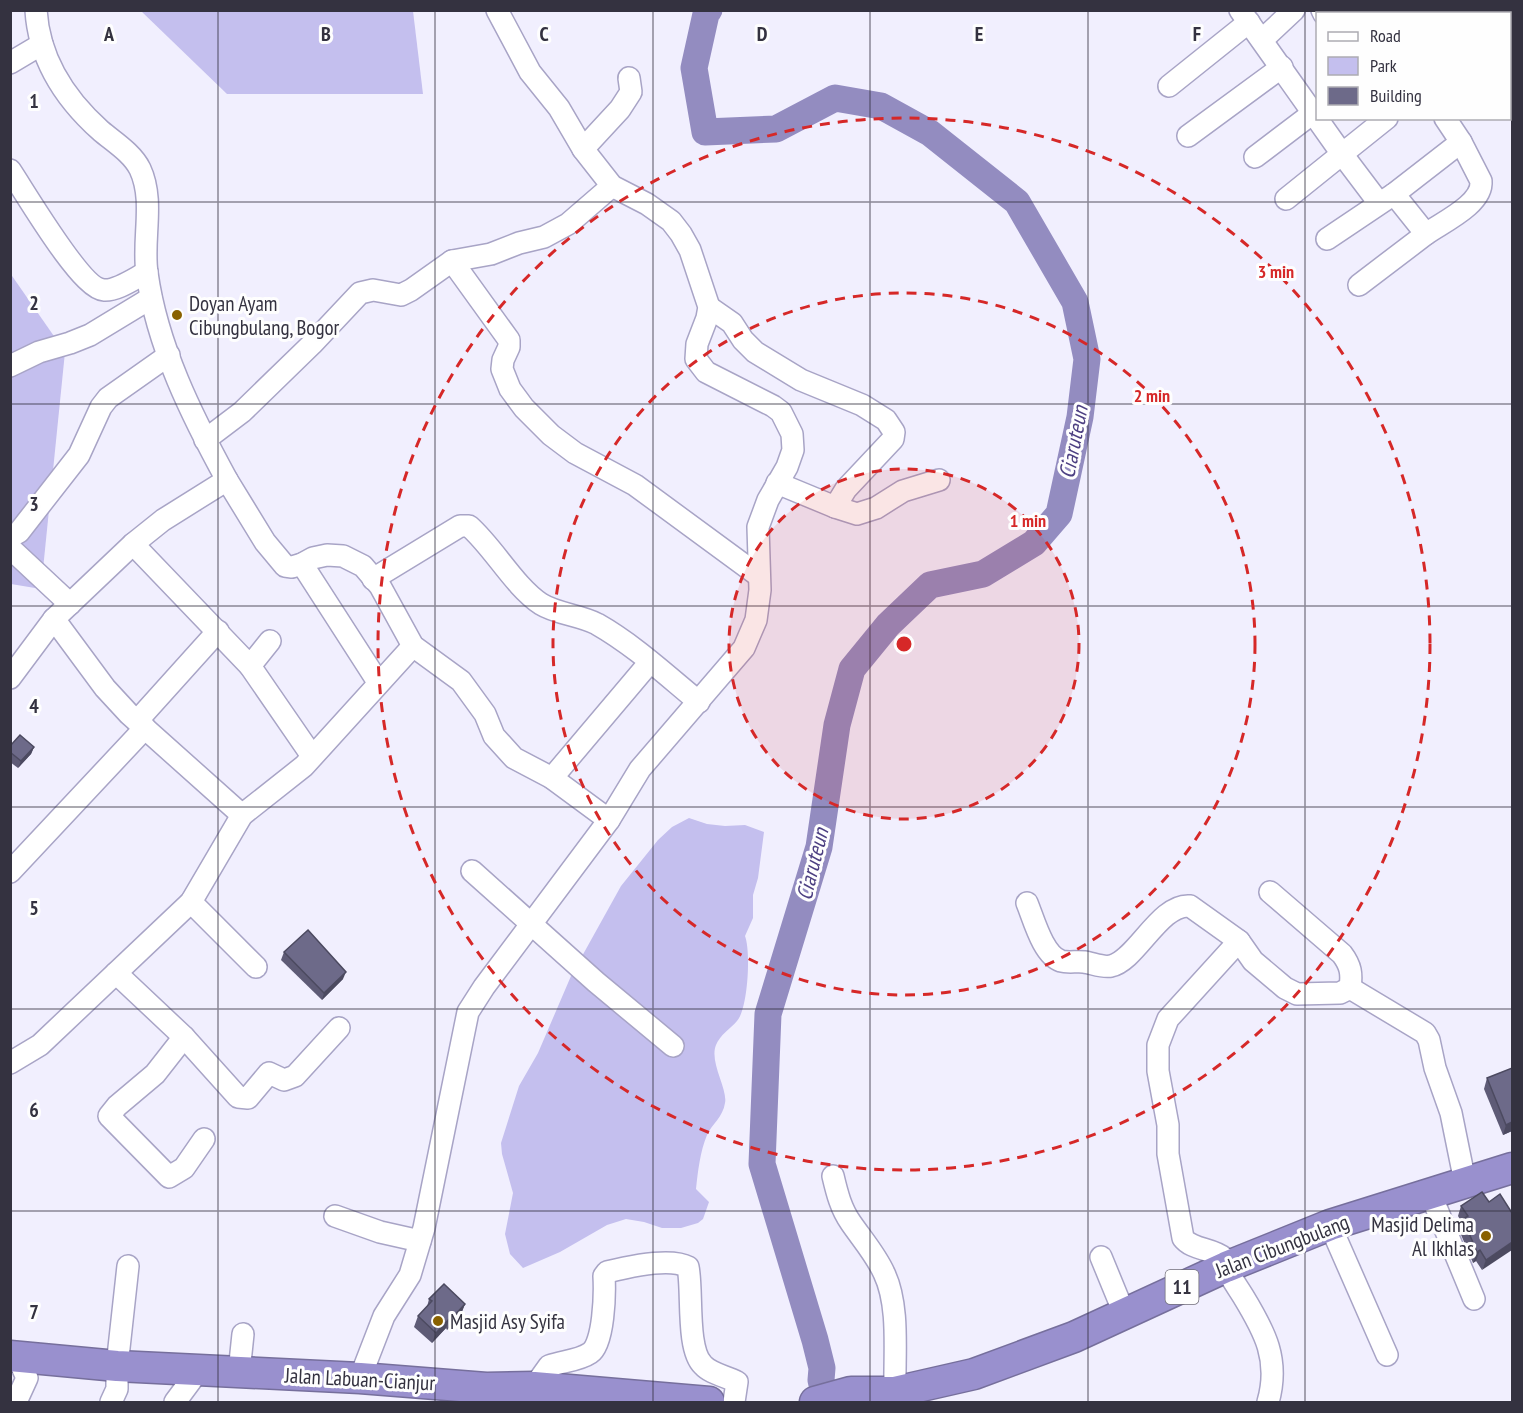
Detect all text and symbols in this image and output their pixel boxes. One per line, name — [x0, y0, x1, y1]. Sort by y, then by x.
legend — [1316, 12, 1511, 120]
text: A — [103, 21, 115, 47]
text: B — [321, 21, 331, 47]
text: C — [539, 21, 549, 47]
text: D — [757, 21, 768, 47]
text: E — [975, 21, 983, 47]
text: F — [1193, 21, 1201, 47]
text: Road — [1370, 24, 1401, 47]
text: Park — [1370, 54, 1397, 77]
text: Building — [1370, 84, 1422, 107]
text: 1 — [29, 88, 39, 114]
text: 3 min — [1258, 260, 1294, 283]
text: 2 — [29, 290, 39, 316]
place label: Doyan Ayam Cibungbulang, Bogor — [189, 290, 340, 341]
marker: Doyan Ayam Cibungbulang, Bogor — [170, 308, 184, 322]
text: 2 min — [1134, 384, 1170, 407]
water label: Ciaruteun — [1052, 402, 1094, 481]
text: 3 — [29, 491, 39, 517]
text: 1 min — [1010, 509, 1046, 532]
centre of rings — [894, 634, 914, 654]
text: 4 — [29, 693, 39, 719]
water label: Ciaruteun — [790, 824, 835, 903]
text: 5 — [29, 895, 39, 921]
text: 6 — [29, 1097, 39, 1123]
street label: Jalan Cibungbulang — [1210, 1208, 1353, 1284]
place label: Masjid Delima Al Ikhlas — [1371, 1211, 1474, 1262]
marker: Masjid Delima Al Ikhlas — [1479, 1229, 1493, 1243]
road number: 11 — [1166, 1270, 1198, 1304]
text: 7 — [29, 1299, 39, 1325]
place label: Masjid Asy Syifa — [450, 1308, 565, 1335]
marker: Masjid Asy Syifa — [431, 1314, 445, 1328]
street label: Jalan Labuan-Cianjur — [283, 1362, 436, 1396]

